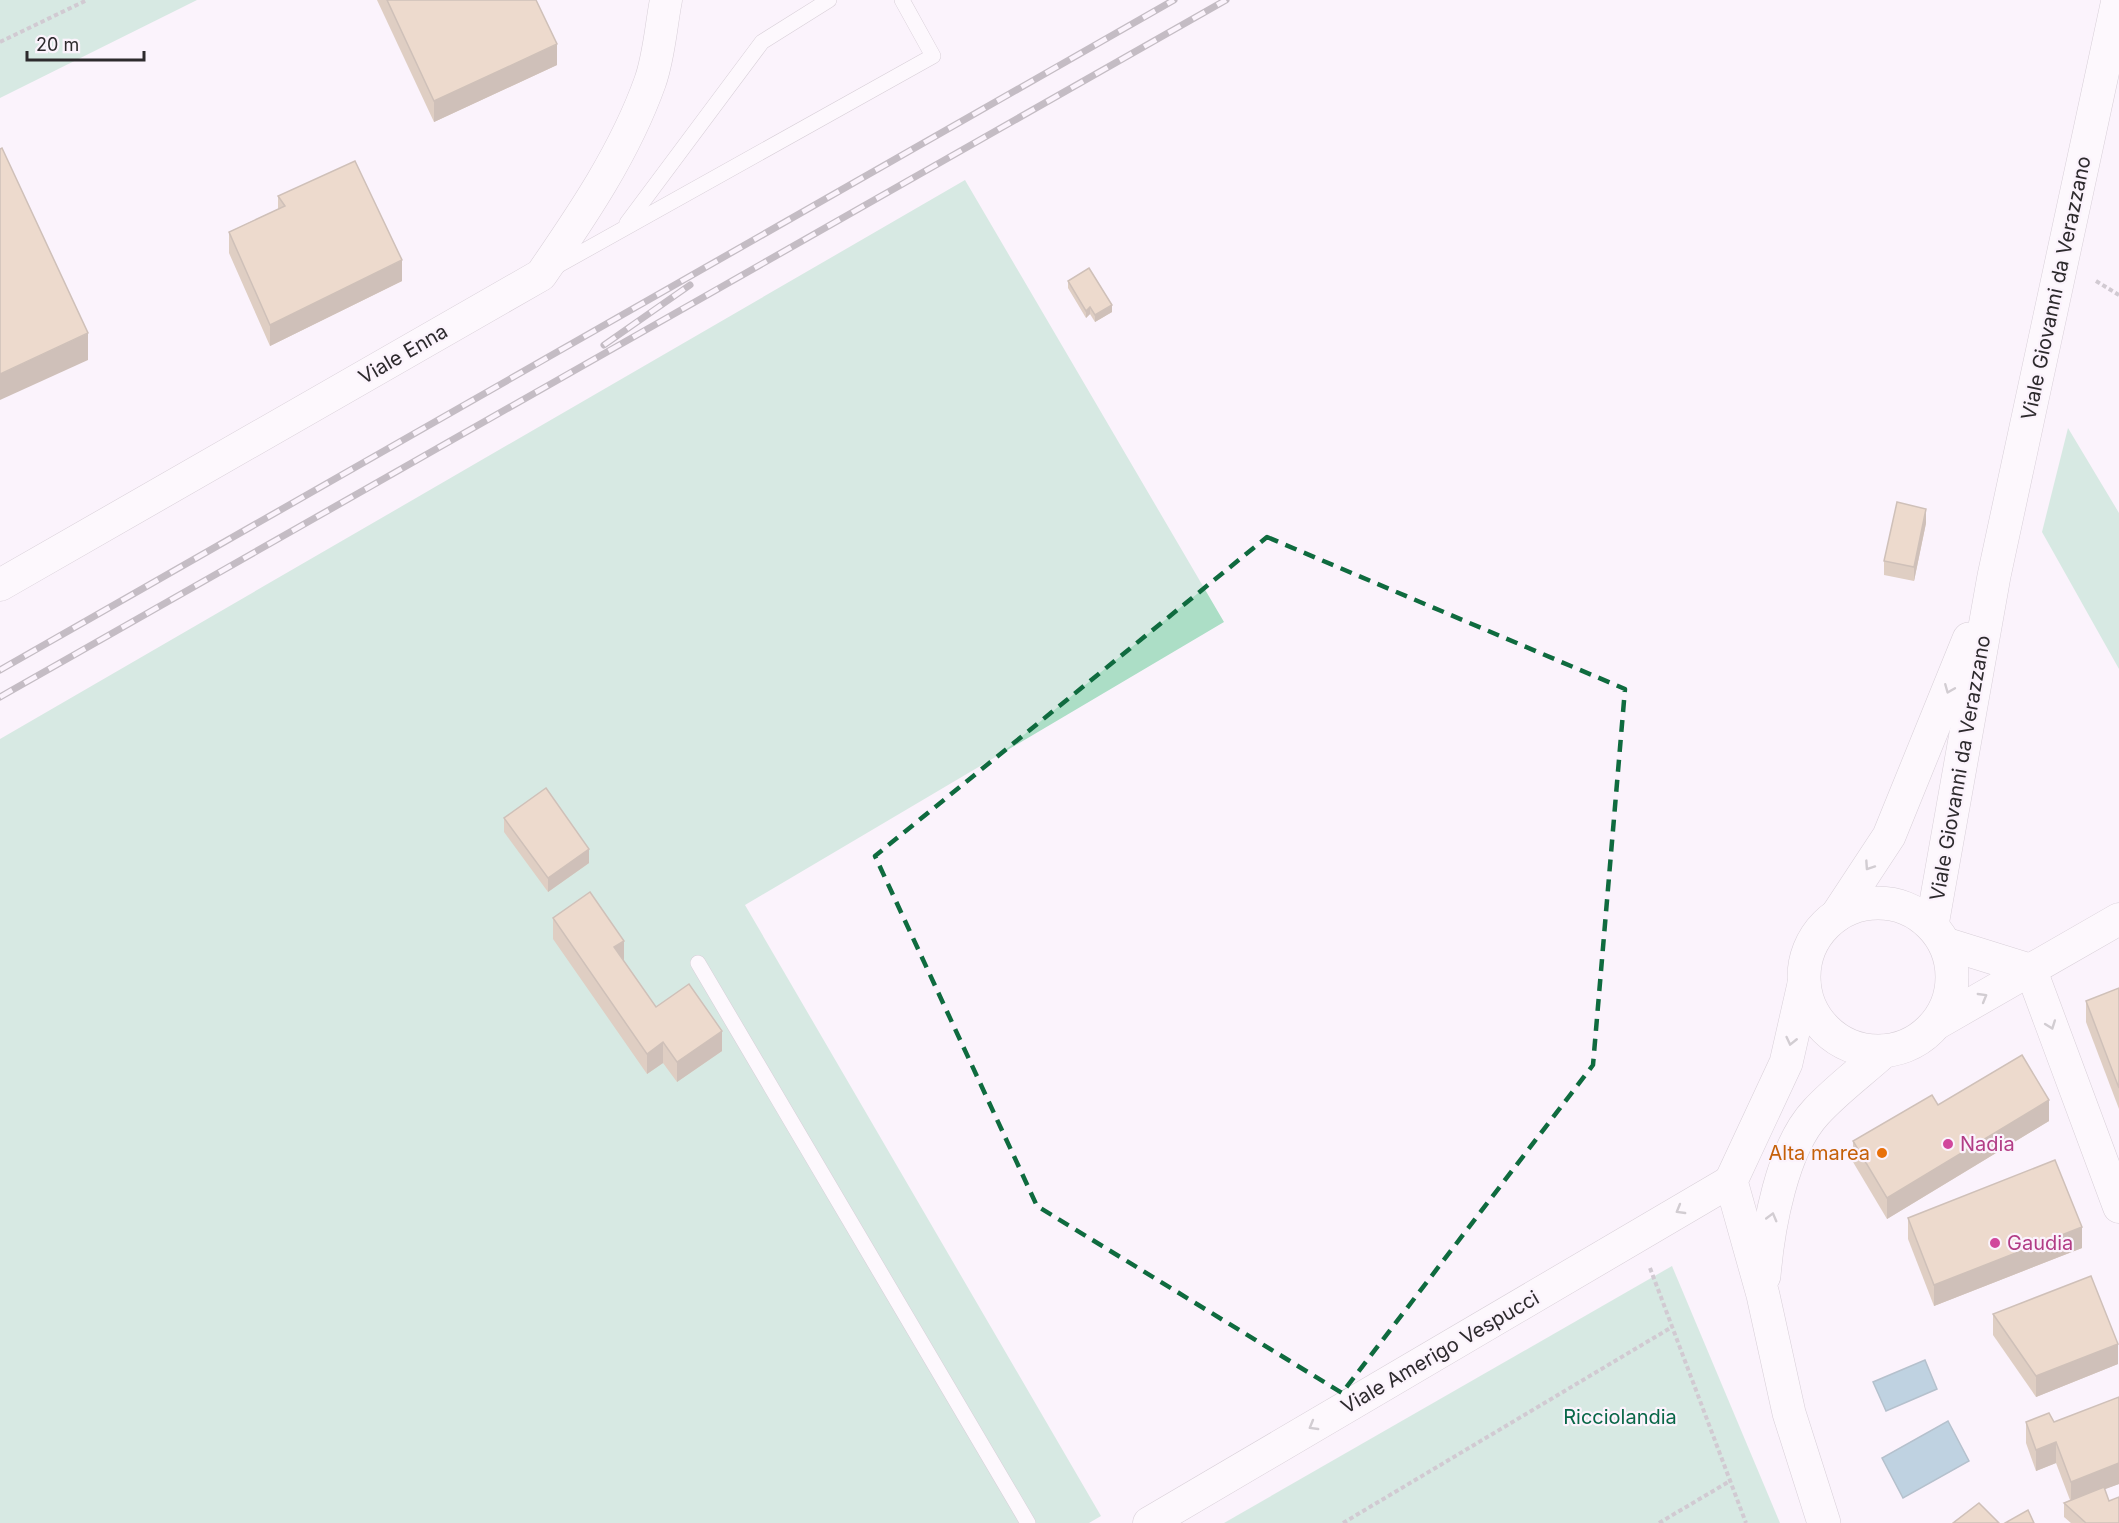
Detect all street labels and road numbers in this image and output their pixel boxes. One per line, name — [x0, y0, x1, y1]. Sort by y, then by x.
street label: Viale Giovanni da Verazzano — [2016, 154, 2096, 422]
street label: Viale Enna — [354, 319, 452, 389]
street label: Viale Giovanni da Verazzano — [1925, 633, 1995, 903]
street label: Viale Amerigo Vespucci — [1337, 1286, 1543, 1418]

